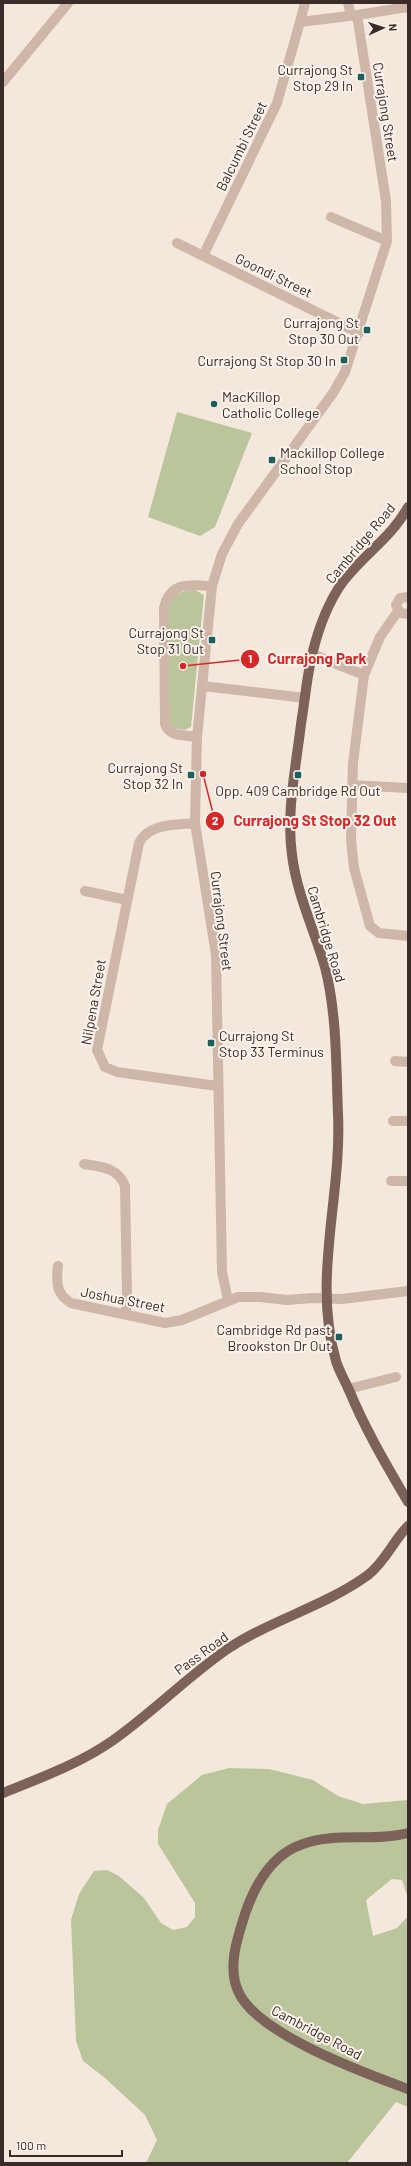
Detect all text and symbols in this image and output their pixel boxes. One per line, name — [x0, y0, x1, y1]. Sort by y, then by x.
north arrow — [363, 8, 403, 48]
text: N — [387, 23, 400, 31]
place label: Currajong St Stop 29 In — [278, 61, 353, 94]
street label: Currajong Street — [370, 61, 402, 163]
marker: Currajong St Stop 29 In — [356, 72, 366, 82]
street label: Balcumbi Street — [212, 98, 270, 194]
street label: Goondi Street — [233, 249, 315, 301]
place label: Currajong St Stop 30 Out — [284, 314, 359, 347]
marker: Currajong St Stop 30 Out — [362, 325, 372, 335]
place label: Currajong St Stop 30 In — [197, 352, 336, 369]
marker: Currajong St Stop 30 In — [339, 355, 349, 365]
place label: MacKillop Catholic College — [222, 388, 320, 421]
marker: MacKillop Catholic College — [209, 399, 219, 409]
place label: Mackillop College School Stop — [280, 444, 385, 477]
marker: Mackillop College School Stop — [267, 455, 277, 465]
street label: Cambridge Road — [321, 499, 399, 587]
place label: Currajong St Stop 31 Out — [129, 624, 204, 657]
marker: Currajong St Stop 31 Out — [207, 635, 217, 645]
callout: Currajong Park — [240, 645, 375, 672]
text: Currajong Park — [268, 649, 366, 667]
text: 1 — [248, 651, 252, 665]
place label: Currajong St Stop 32 In — [108, 759, 183, 792]
marker: Currajong St Stop 32 In — [186, 770, 196, 780]
marker: Opp. 409 Cambridge Rd Out — [293, 770, 303, 780]
place label: Opp. 409 Cambridge Rd Out — [215, 782, 381, 799]
callout: Currajong St Stop 32 Out — [205, 808, 404, 835]
text: Currajong St Stop 32 Out — [233, 811, 397, 829]
text: 2 — [212, 813, 219, 827]
street label: Currajong Street — [207, 870, 237, 972]
street label: Cambridge Road — [304, 884, 350, 984]
street label: Nilpena Street — [77, 958, 109, 1046]
place label: Currajong St Stop 33 Terminus — [219, 1027, 324, 1060]
marker: Currajong St Stop 33 Terminus — [206, 1038, 216, 1048]
street label: Joshua Street — [79, 1282, 167, 1316]
place label: Cambridge Rd past Brookston Dr Out — [217, 1321, 331, 1354]
marker: Cambridge Rd past Brookston Dr Out — [334, 1332, 344, 1342]
street label: Pass Road — [171, 1628, 231, 1678]
street label: Cambridge Road — [269, 2001, 365, 2063]
scale bar — [10, 2132, 122, 2158]
text: 100 m — [16, 2138, 46, 2152]

